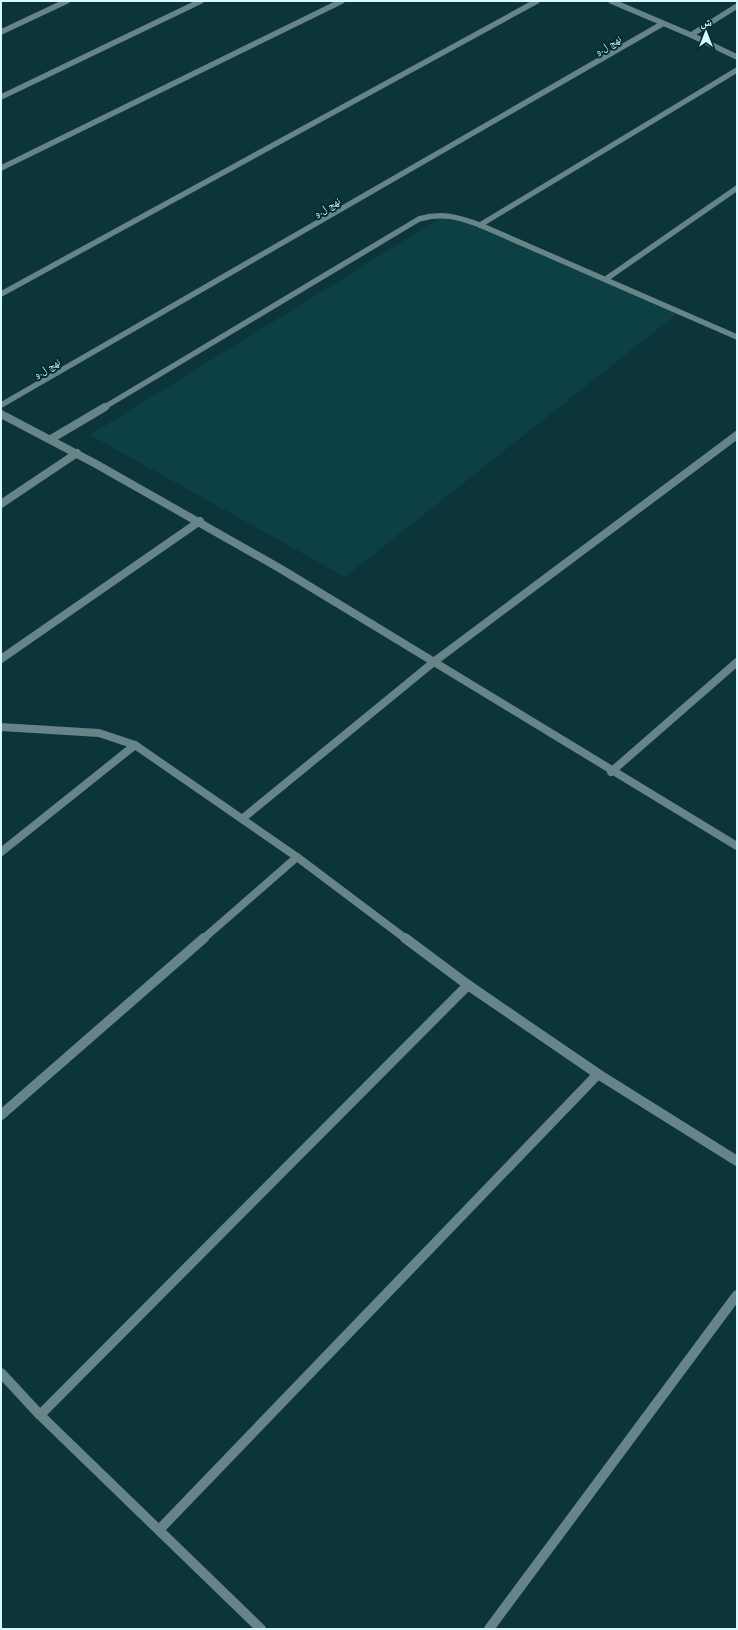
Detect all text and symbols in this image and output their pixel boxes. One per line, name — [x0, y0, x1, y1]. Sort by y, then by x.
north arrow — [686, 12, 726, 52]
text: ش — [700, 15, 712, 30]
street label: نهج ل.و — [592, 32, 624, 58]
street label: نهج ل.و — [311, 194, 343, 220]
street label: نهج ل.و — [31, 355, 63, 381]

